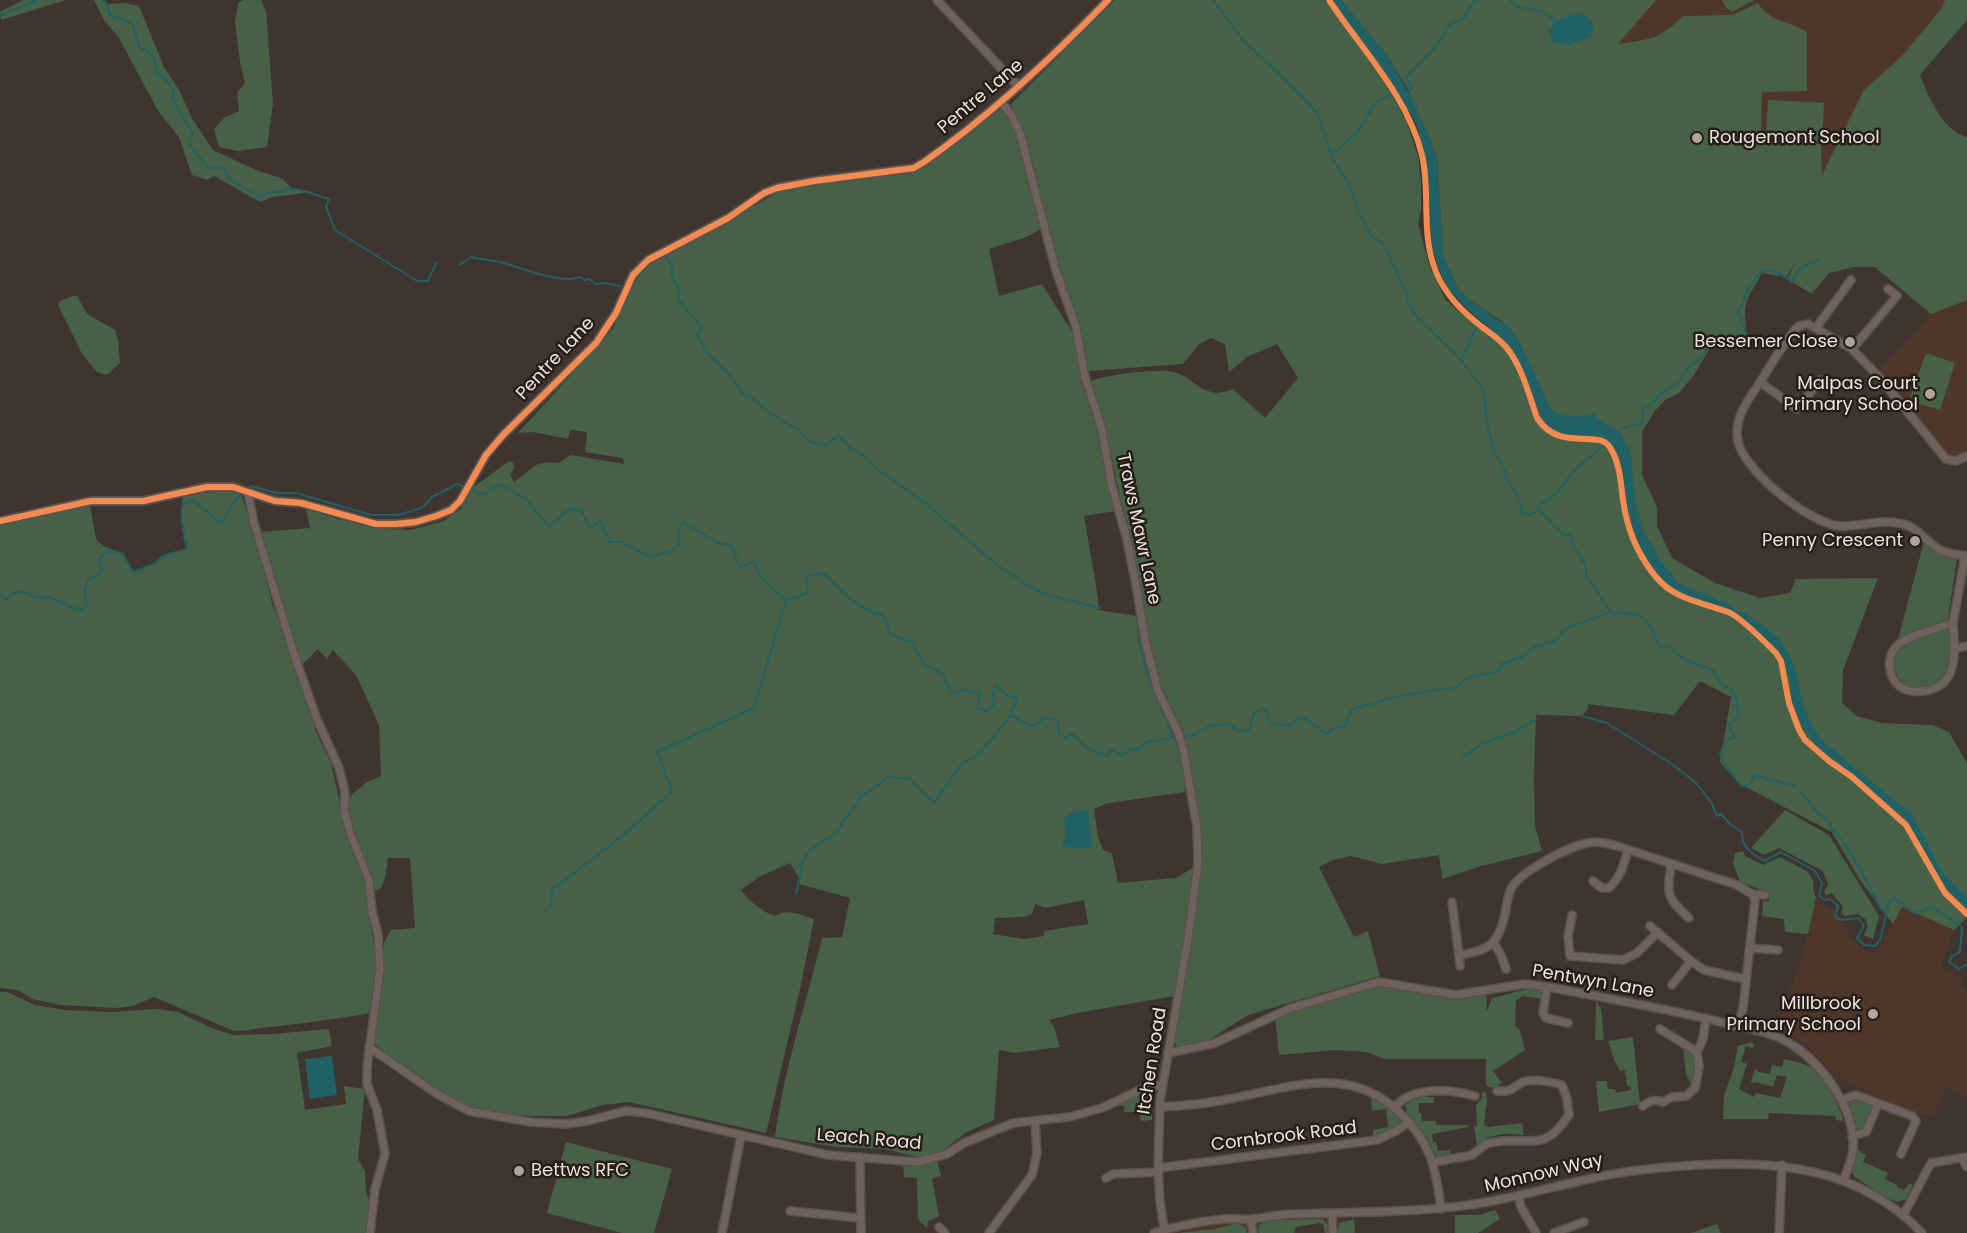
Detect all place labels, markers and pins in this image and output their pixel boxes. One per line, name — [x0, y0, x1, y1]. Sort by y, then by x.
place label: Rougemont School — [1709, 127, 1880, 149]
marker: Rougemont School — [1690, 131, 1704, 145]
place label: Bessemer Close — [1694, 331, 1838, 353]
marker: Bessemer Close — [1843, 335, 1857, 349]
place label: Malpas Court Primary School — [1784, 373, 1918, 416]
marker: Malpas Court Primary School — [1923, 387, 1937, 401]
place label: Penny Crescent — [1762, 530, 1903, 552]
marker: Penny Crescent — [1908, 534, 1922, 548]
place label: Millbrook Primary School — [1727, 993, 1861, 1036]
marker: Millbrook Primary School — [1866, 1007, 1880, 1021]
place label: Bettws RFC — [531, 1160, 629, 1182]
marker: Bettws RFC — [512, 1164, 526, 1178]

